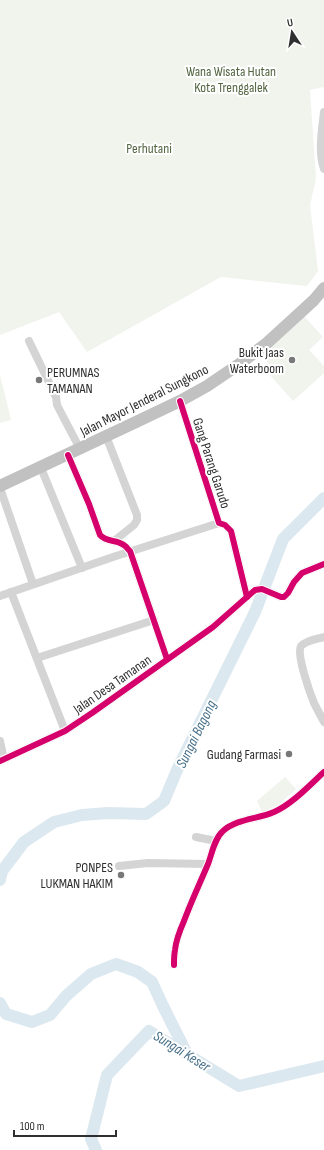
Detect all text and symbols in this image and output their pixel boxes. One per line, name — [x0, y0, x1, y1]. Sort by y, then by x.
north arrow — [272, 12, 312, 52]
text: U — [286, 16, 294, 30]
park label: Wana Wisata Hutan Kota Trenggalek — [186, 63, 276, 96]
park label: Perhutani — [126, 140, 172, 157]
place label: Bukit Jaas Waterboom — [230, 344, 284, 377]
marker: Bukit Jaas Waterboom — [287, 355, 297, 365]
street label: Jalan Mayor Jenderal Sungkono — [76, 361, 211, 441]
place label: PERUMNAS TAMANAN — [47, 364, 99, 397]
marker: PERUMNAS TAMANAN — [34, 375, 44, 385]
street label: Gang Parang Garudo — [189, 416, 234, 511]
street label: Jalan Desa Tamanan — [69, 651, 155, 718]
water label: Sungai Bagong — [172, 697, 221, 771]
place label: Gudang Farmasi — [207, 746, 281, 763]
marker: Gudang Farmasi — [284, 749, 294, 759]
place label: PONPES LUKMAN HAKIM — [41, 859, 113, 892]
marker: PONPES LUKMAN HAKIM — [116, 870, 126, 880]
water label: Sungai Keser — [150, 1027, 214, 1077]
scale bar — [14, 1112, 116, 1138]
text: 100 m — [20, 1119, 45, 1134]

